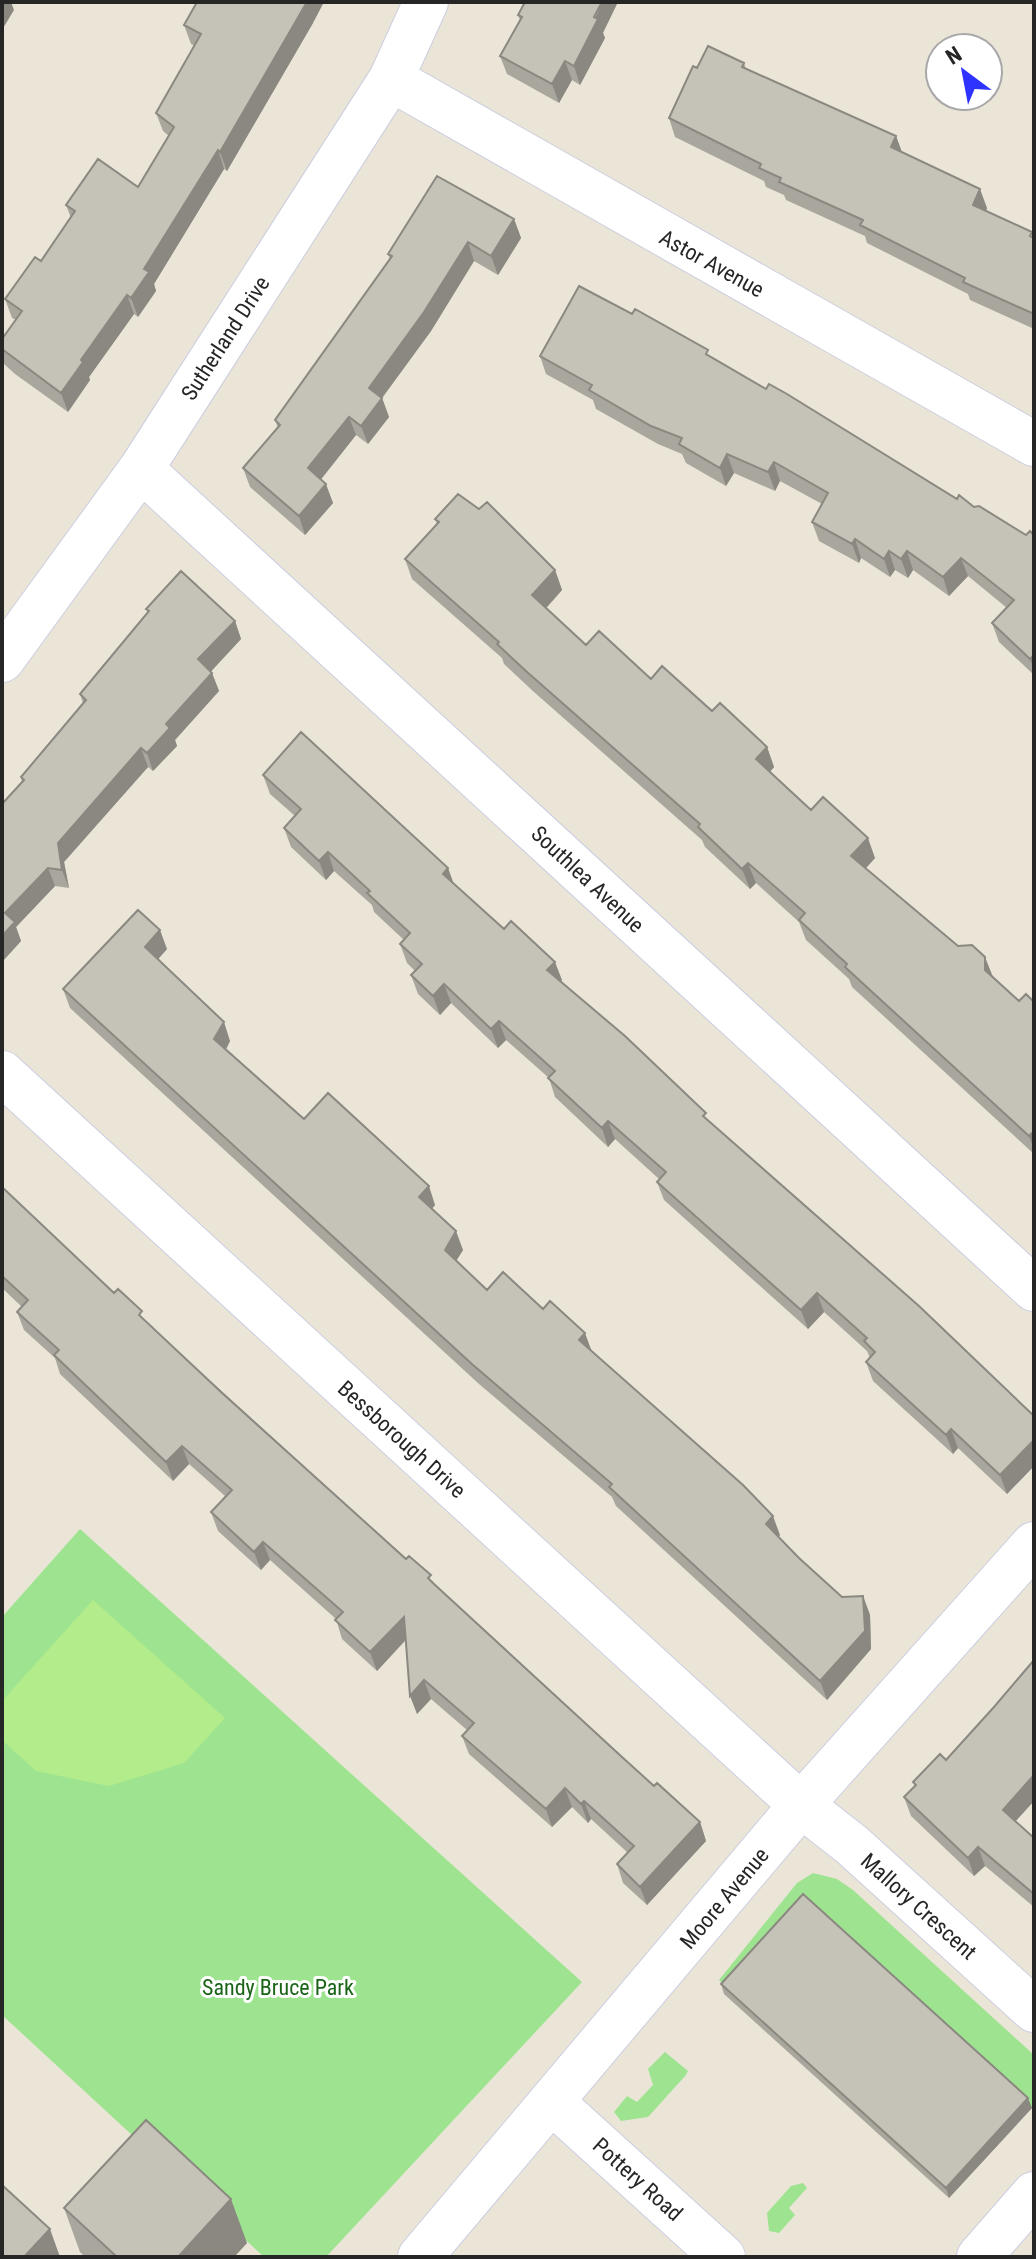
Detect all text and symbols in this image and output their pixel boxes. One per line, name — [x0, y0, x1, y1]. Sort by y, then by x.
north arrow — [924, 32, 1004, 112]
text: N — [941, 41, 966, 70]
street label: Astor Avenue — [655, 225, 768, 302]
street label: Sutherland Drive — [176, 272, 275, 405]
street label: Southlea Avenue — [526, 821, 649, 938]
street label: Bessborough Drive — [333, 1376, 471, 1503]
street label: Moore Avenue — [675, 1843, 774, 1954]
street label: Mallory Crescent — [856, 1848, 981, 1965]
park label: Sandy Bruce Park — [202, 1975, 354, 2000]
street label: Pottery Road — [588, 2133, 688, 2226]

